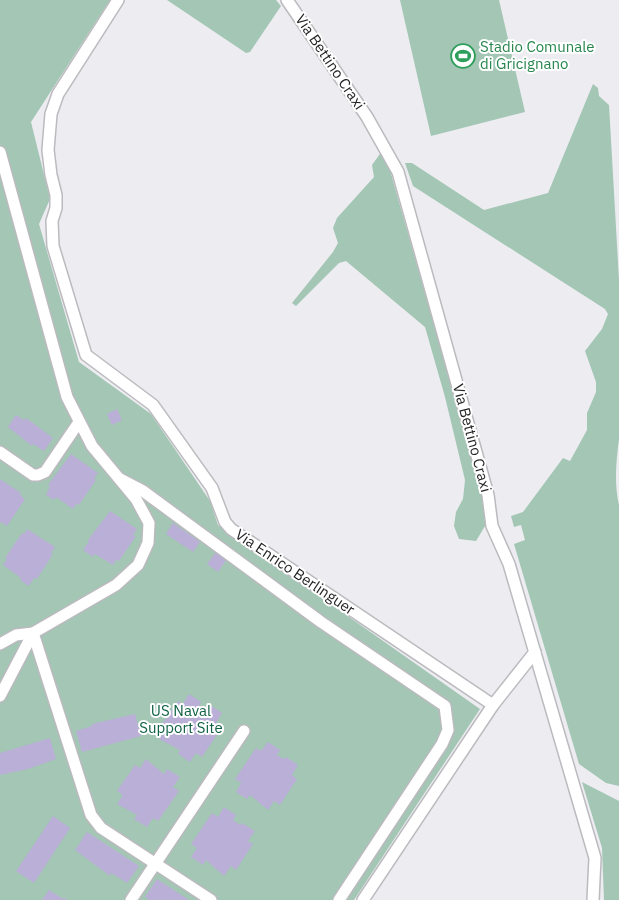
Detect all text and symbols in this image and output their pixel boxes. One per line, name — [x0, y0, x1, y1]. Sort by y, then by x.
street label: Via Bettino Craxi — [291, 10, 369, 113]
place label: Stadio Comunale di Gricignano — [480, 37, 595, 73]
sports icon: Stadio Comunale di Gricignano — [450, 43, 476, 69]
street label: Via Bettino Craxi — [449, 382, 496, 494]
street label: Via Enrico Berlinguer — [232, 524, 359, 619]
park label: US Naval Support Site — [139, 701, 223, 737]

